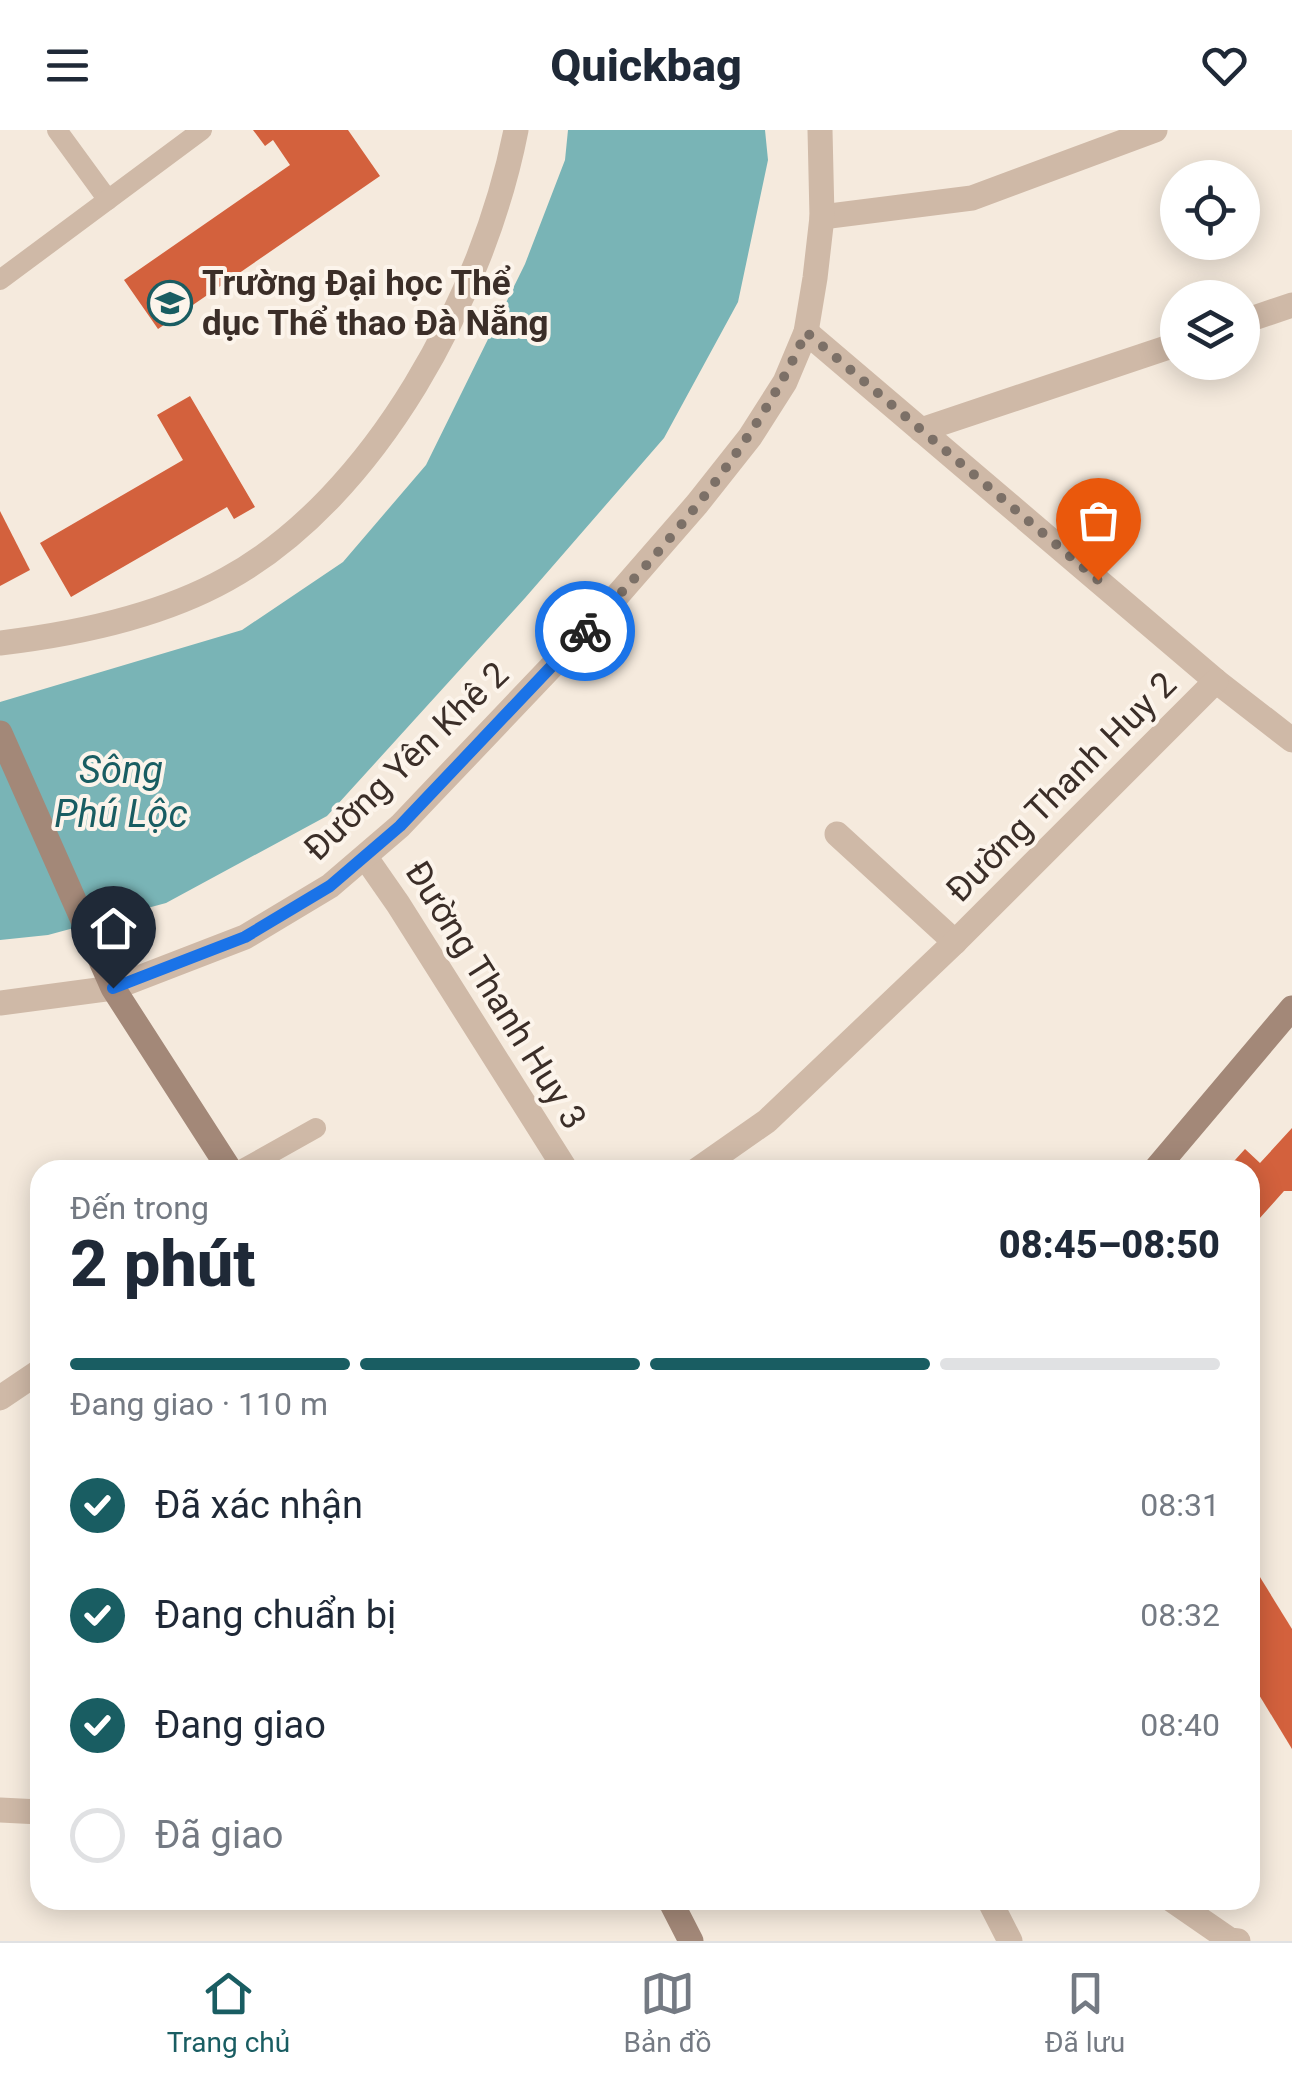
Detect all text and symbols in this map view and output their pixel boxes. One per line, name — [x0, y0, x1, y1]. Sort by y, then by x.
icon: menu — [40, 38, 95, 93]
icon: heart — [1197, 38, 1252, 93]
text: Quickbag — [550, 39, 742, 92]
map controls — [1160, 160, 1260, 380]
button: locate — [1160, 160, 1260, 260]
place label: Trường Đại học Thể dục Thể thao Đà Nẵng — [202, 263, 549, 344]
school or university icon: Trường Đại học Thể dục Thể thao Đà Nẵng — [147, 280, 193, 326]
button: layers — [1160, 280, 1260, 380]
pin — [1056, 478, 1141, 581]
icon: bag — [1071, 493, 1126, 548]
courier — [535, 581, 635, 681]
icon: bike — [558, 604, 613, 659]
street label: Đường Yên Khê 2 — [296, 654, 517, 869]
street label: Đường Thanh Huy 2 — [938, 664, 1185, 911]
water label: Sông Phú Lộc — [54, 748, 188, 836]
street label: Đường Thanh Huy 3 — [397, 854, 595, 1137]
pin — [71, 886, 156, 989]
icon: home — [86, 901, 141, 956]
text: Đến trong — [70, 1189, 209, 1227]
text: 08:45–08:50 — [999, 1223, 1220, 1267]
text: 2 phút — [70, 1226, 256, 1302]
text: Đang giao · 110 m — [70, 1385, 328, 1423]
icon: check — [70, 1478, 125, 1533]
text: Đã xác nhận — [155, 1483, 363, 1527]
text: 08:31 — [1140, 1486, 1220, 1524]
icon: check — [70, 1588, 125, 1643]
text: Đang chuẩn bị — [155, 1593, 396, 1637]
text: 08:32 — [1140, 1596, 1220, 1634]
icon: check — [70, 1698, 125, 1753]
text: Đang giao — [155, 1703, 326, 1747]
text: 08:40 — [1140, 1706, 1220, 1744]
text: Đã giao — [155, 1813, 284, 1857]
tab: Trang chủ — [167, 1966, 290, 2059]
tab: Bản đồ — [624, 1966, 711, 2059]
tab: Đã lưu — [1045, 1966, 1125, 2059]

